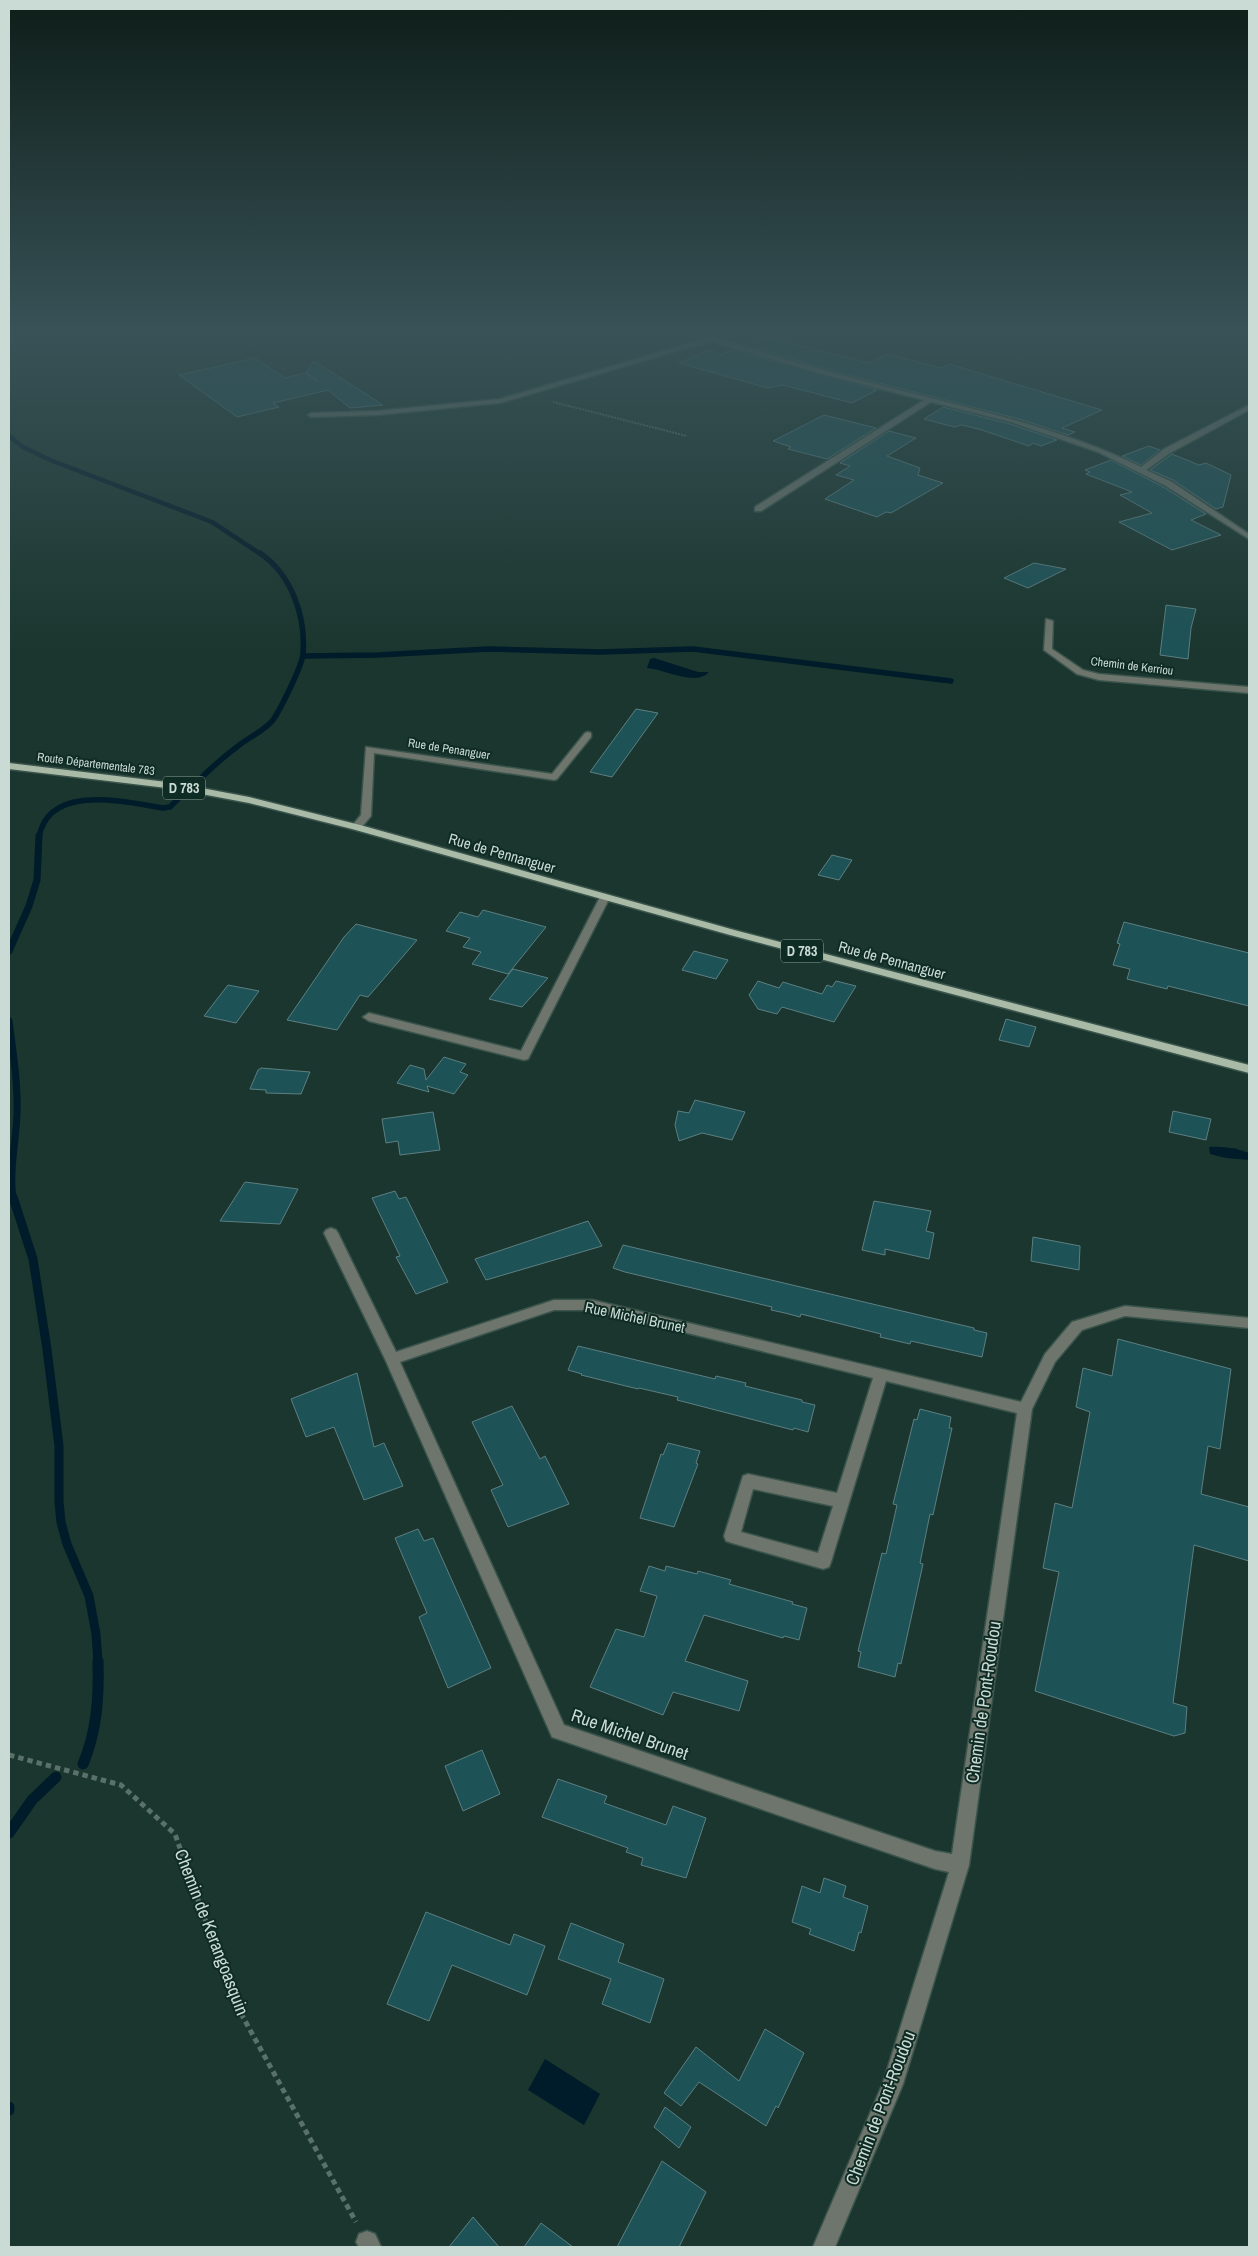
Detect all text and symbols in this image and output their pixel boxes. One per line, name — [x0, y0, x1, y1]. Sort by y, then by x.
street label: Chemin de Kerriou — [1090, 653, 1174, 679]
street label: Rue de Penanguer — [407, 735, 492, 763]
street label: Route Départementale 783 — [36, 749, 156, 779]
road number: D 783 — [163, 776, 205, 800]
street label: Rue de Pennanguer — [446, 828, 558, 878]
street label: Rue de Pennanguer — [836, 936, 948, 984]
road number: D 783 — [781, 939, 823, 962]
street label: Rue Michel Brunet — [583, 1296, 688, 1338]
street label: Chemin de Pont-Roudou — [959, 1619, 1007, 1785]
street label: Rue Michel Brunet — [568, 1702, 692, 1766]
street label: Chemin de Kerangoasquin — [169, 1845, 255, 2019]
street label: Chemin de Pont-Roudou — [839, 2027, 921, 2189]

